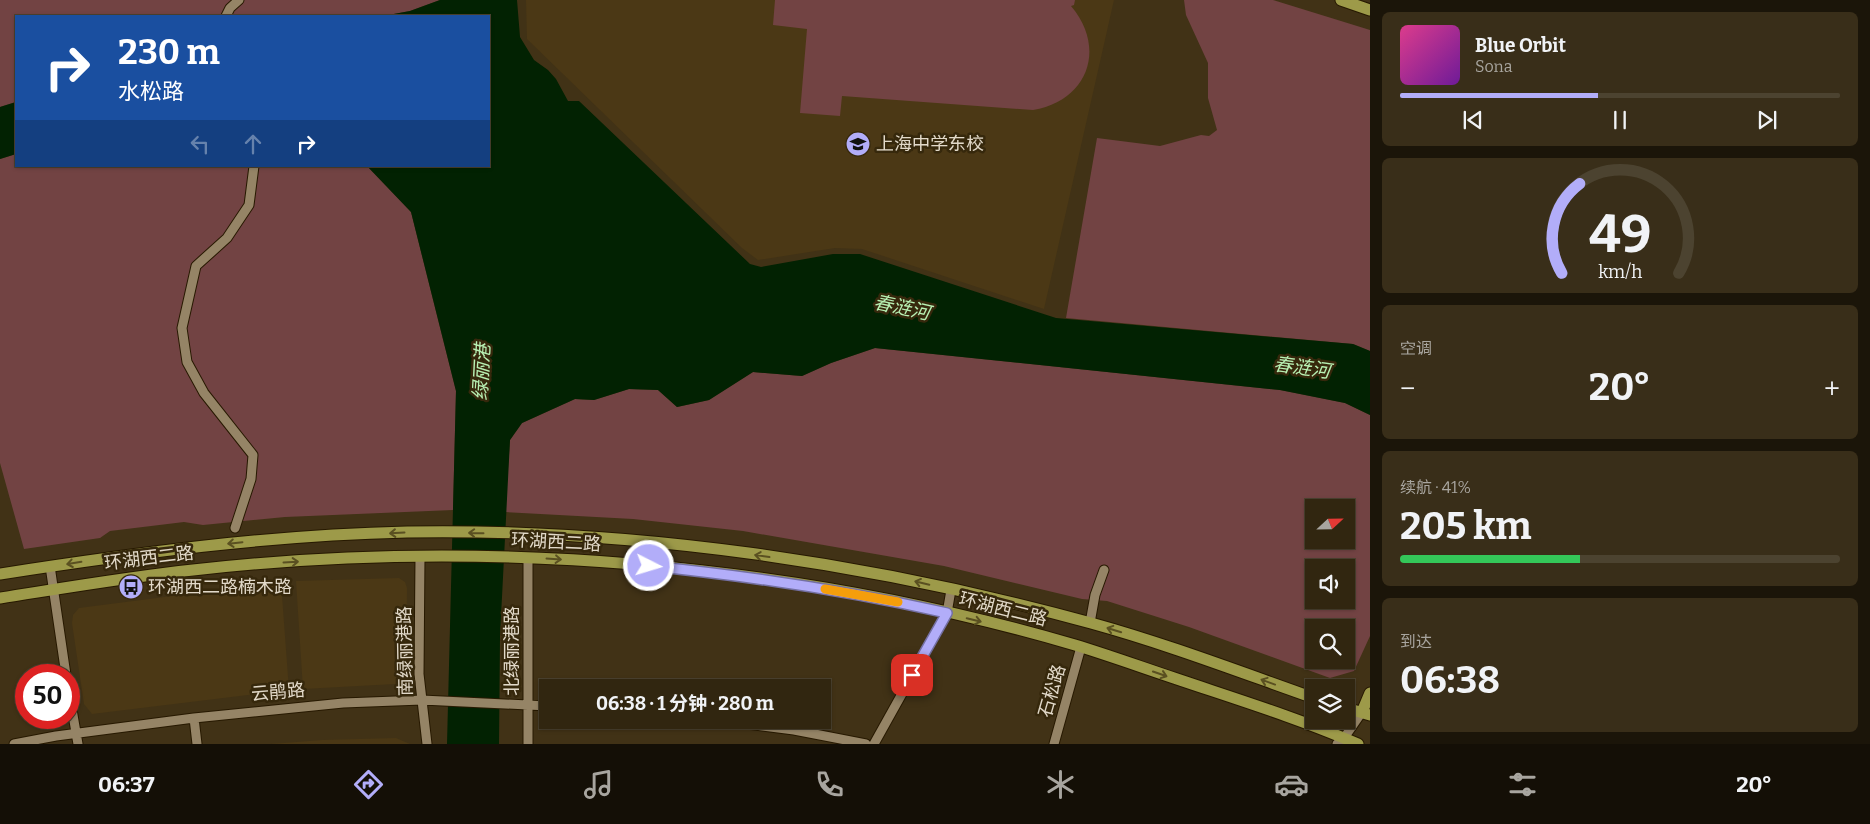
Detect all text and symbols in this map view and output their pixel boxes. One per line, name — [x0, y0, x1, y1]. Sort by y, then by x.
text: 230 m — [118, 31, 220, 73]
text: Blue Orbit — [1475, 34, 1566, 57]
icon: right — [35, 35, 100, 100]
text: Sona — [1475, 57, 1512, 76]
text: 水松路 — [118, 78, 184, 105]
icon: previous — [1459, 106, 1487, 134]
icon: pause — [1606, 106, 1634, 134]
icon: next — [1753, 106, 1781, 134]
icon: left — [186, 130, 214, 158]
icon: ahead — [239, 130, 267, 158]
icon: right — [292, 130, 320, 158]
school or university icon: 上海中学东校 — [845, 131, 871, 157]
place label: 上海中学东校 — [876, 133, 984, 155]
text: 49 — [1589, 203, 1651, 266]
text: km/h — [1598, 261, 1642, 283]
water label: 春涟河 — [872, 290, 936, 325]
text: 空调 — [1400, 339, 1432, 358]
water label: 绿丽港 — [469, 340, 495, 401]
water label: 春涟河 — [1272, 352, 1336, 383]
text: 20° — [1589, 364, 1651, 410]
text: − — [1400, 372, 1415, 405]
text: + — [1824, 372, 1840, 405]
text: 续航 · 41% — [1400, 478, 1471, 497]
north arrow — [1305, 499, 1355, 549]
map controls — [1305, 499, 1355, 729]
text: 205 km — [1400, 503, 1531, 549]
one-way arrow — [390, 528, 406, 537]
one-way arrow — [468, 529, 484, 538]
street label: 环湖西二路 — [510, 529, 602, 555]
one-way arrow — [227, 538, 243, 548]
position arrow — [622, 539, 674, 591]
street label: 环湖西二路 — [103, 542, 195, 574]
one-way arrow — [754, 551, 770, 561]
one-way arrow — [546, 555, 562, 564]
one-way arrow — [66, 558, 82, 568]
one-way arrow — [283, 558, 299, 567]
button: sound — [1305, 559, 1355, 609]
bus stop icon: 环湖西二路楠木路 — [118, 574, 144, 600]
place label: 环湖西二路楠木路 — [148, 576, 292, 598]
one-way arrow — [915, 578, 931, 587]
street label: 环湖西二路 — [957, 587, 1049, 631]
street label: 南绿丽港路 — [393, 606, 417, 696]
street label: 北绿丽港路 — [501, 606, 523, 696]
one-way arrow — [965, 616, 981, 625]
button: search — [1305, 619, 1355, 669]
one-way arrow — [1106, 625, 1122, 635]
text: 到达 — [1400, 632, 1432, 651]
pin — [891, 654, 933, 696]
text: 06:38 — [1400, 657, 1500, 703]
icon: arrive — [898, 661, 926, 689]
street label: 石松路 — [1034, 662, 1070, 720]
speed limit sign: 50 — [15, 664, 80, 729]
one-way arrow — [1152, 669, 1168, 679]
one-way arrow — [1261, 677, 1276, 686]
street label: 云鹃路 — [250, 679, 306, 705]
button: layers — [1305, 679, 1355, 729]
text: 06:38 · 1 分钟 · 280 m — [596, 692, 774, 715]
icon: directions — [351, 767, 386, 802]
icon: music — [581, 767, 616, 802]
icon: phone — [812, 767, 847, 802]
icon: climate — [1043, 767, 1078, 802]
icon: car — [1274, 767, 1309, 802]
icon: filters — [1505, 767, 1540, 802]
text: 06:37 — [98, 771, 155, 798]
text: 20° — [1736, 771, 1772, 798]

